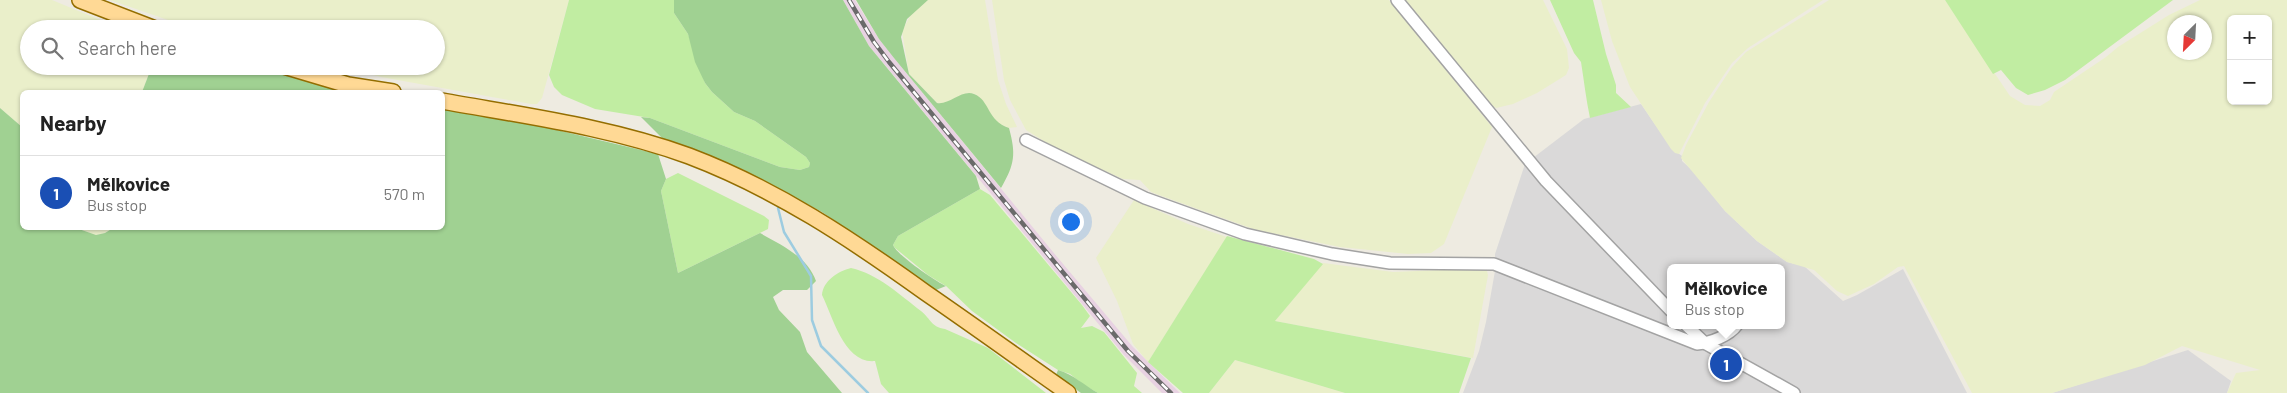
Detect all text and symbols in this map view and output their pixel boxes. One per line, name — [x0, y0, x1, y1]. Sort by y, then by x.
north arrow — [2167, 15, 2212, 60]
map controls — [2227, 15, 2272, 105]
button: + — [2227, 15, 2272, 60]
search box — [20, 20, 445, 75]
icon: search — [38, 34, 66, 62]
text: Search here — [78, 36, 177, 59]
button: − — [2227, 60, 2272, 105]
text: Nearby — [40, 110, 106, 135]
text: Mělkovice — [87, 172, 170, 195]
text: 1 — [53, 184, 59, 203]
text: 570 m — [384, 184, 425, 203]
text: Bus stop — [87, 195, 147, 214]
your location — [1058, 209, 1084, 235]
popup — [1667, 264, 1785, 329]
text: Mělkovice — [1684, 276, 1768, 299]
text: Bus stop — [1684, 299, 1745, 318]
pin: 1 — [1710, 345, 1742, 383]

